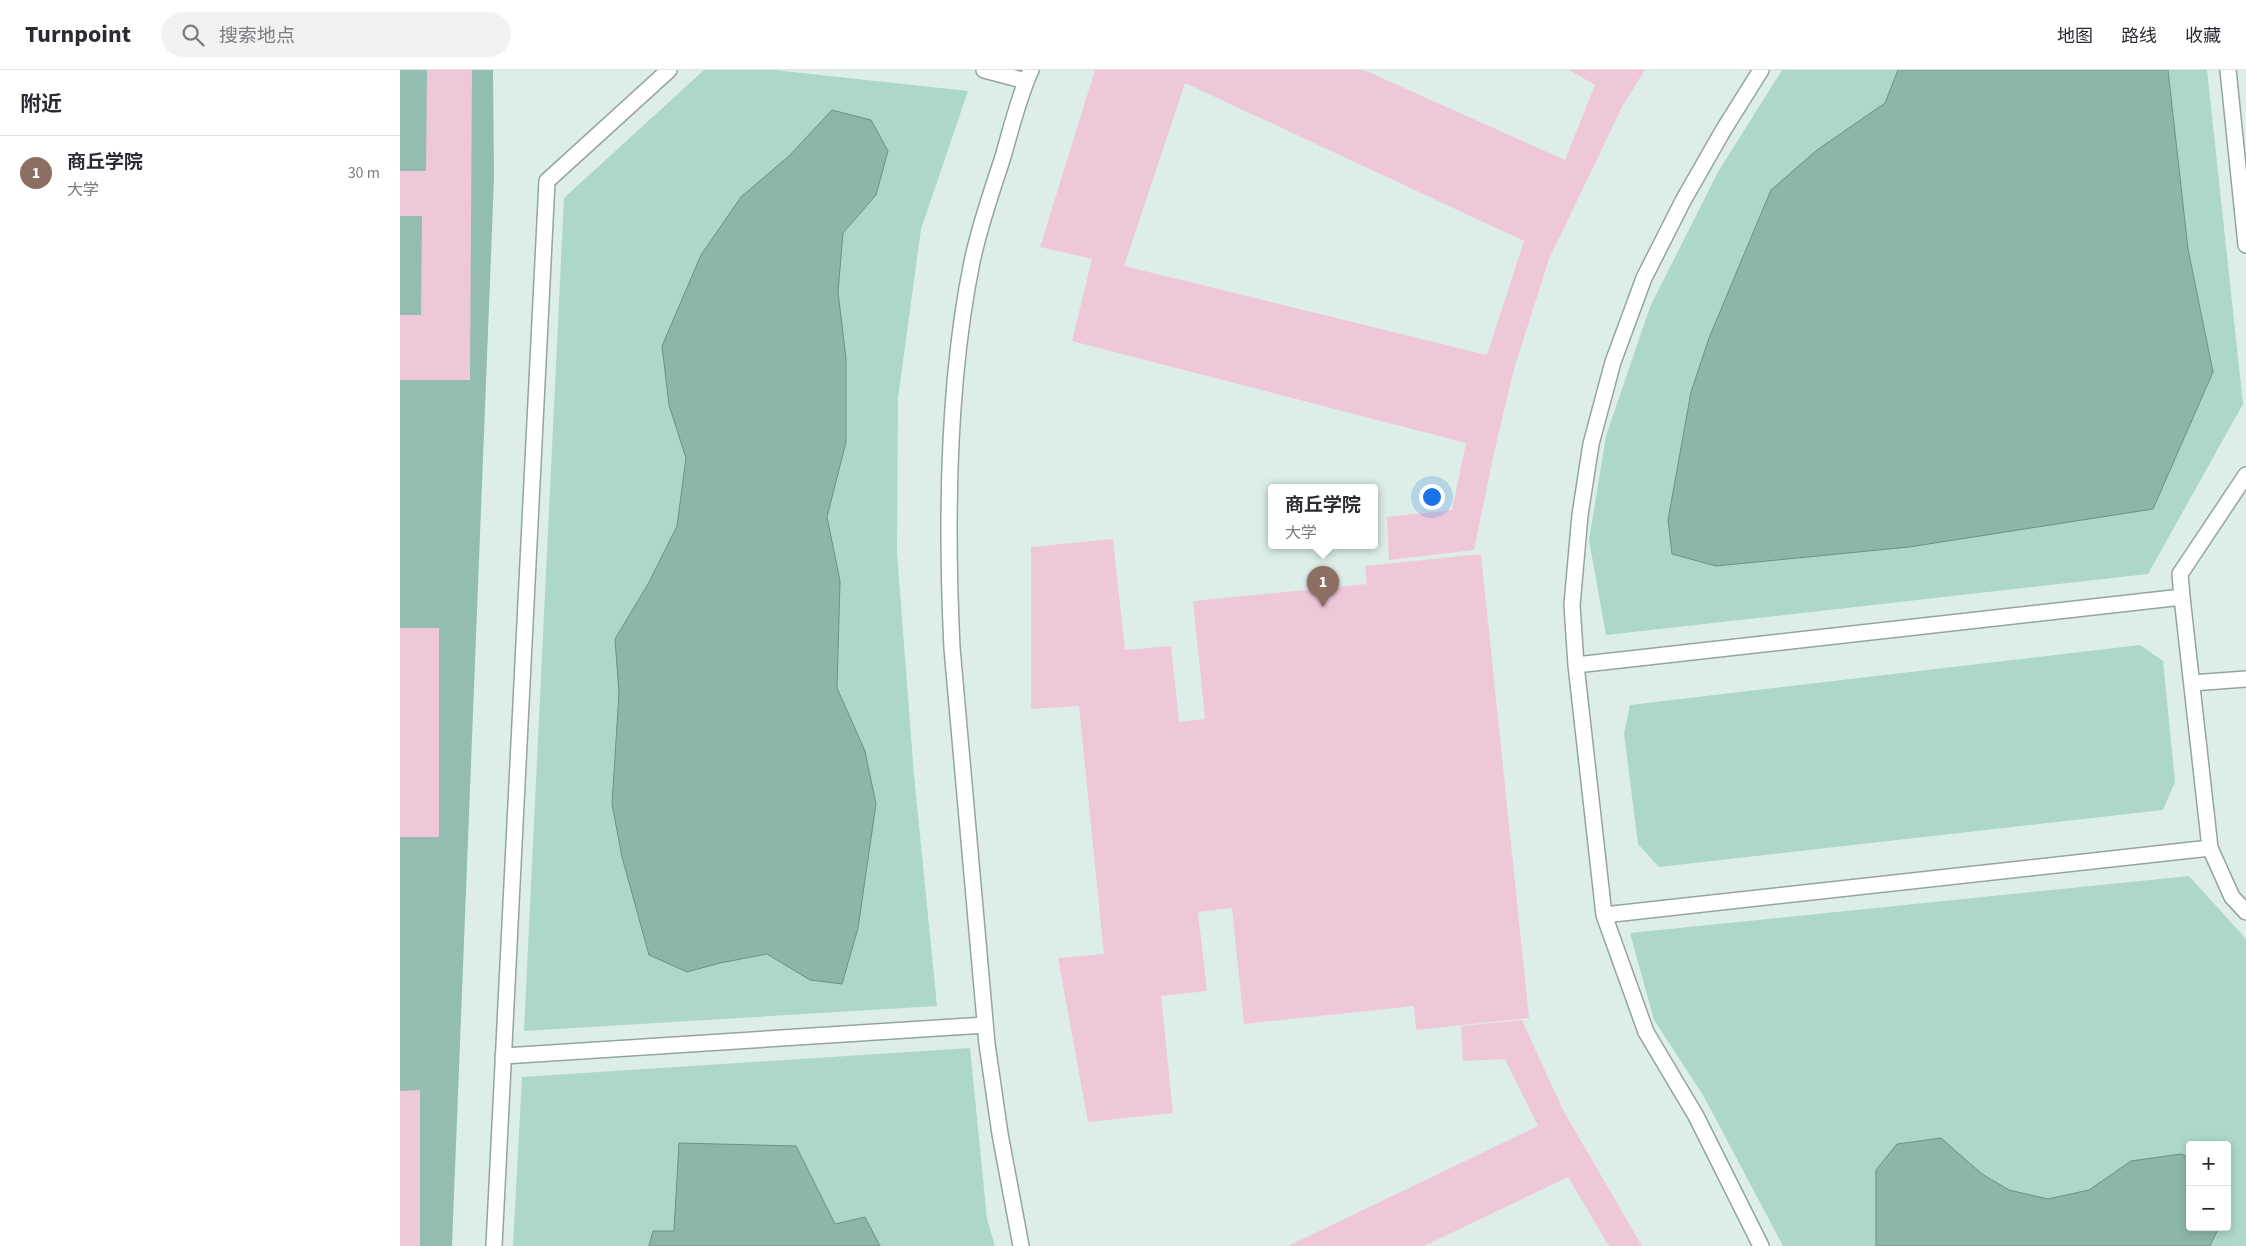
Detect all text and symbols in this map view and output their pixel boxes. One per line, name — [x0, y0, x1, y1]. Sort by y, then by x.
search box — [161, 12, 511, 57]
text: Turnpoint — [25, 17, 131, 52]
icon: search — [179, 21, 207, 49]
text: 搜索地点 — [219, 23, 295, 50]
text: 地图 — [2057, 24, 2093, 49]
text: 路线 — [2121, 24, 2157, 49]
text: 收藏 — [2185, 24, 2221, 49]
text: 附近 — [20, 89, 62, 119]
text: 商丘学院 — [67, 149, 143, 176]
text: 1 — [32, 162, 40, 184]
text: 30 m — [348, 162, 380, 184]
text: 大学 — [67, 179, 99, 201]
popup — [1268, 484, 1378, 549]
your location — [1419, 484, 1445, 510]
text: 商丘学院 — [1285, 492, 1361, 519]
text: 大学 — [1285, 522, 1317, 544]
pin: 1 — [1307, 566, 1339, 607]
map controls — [2186, 1141, 2231, 1231]
button: + — [2186, 1141, 2231, 1186]
button: − — [2186, 1186, 2231, 1231]

